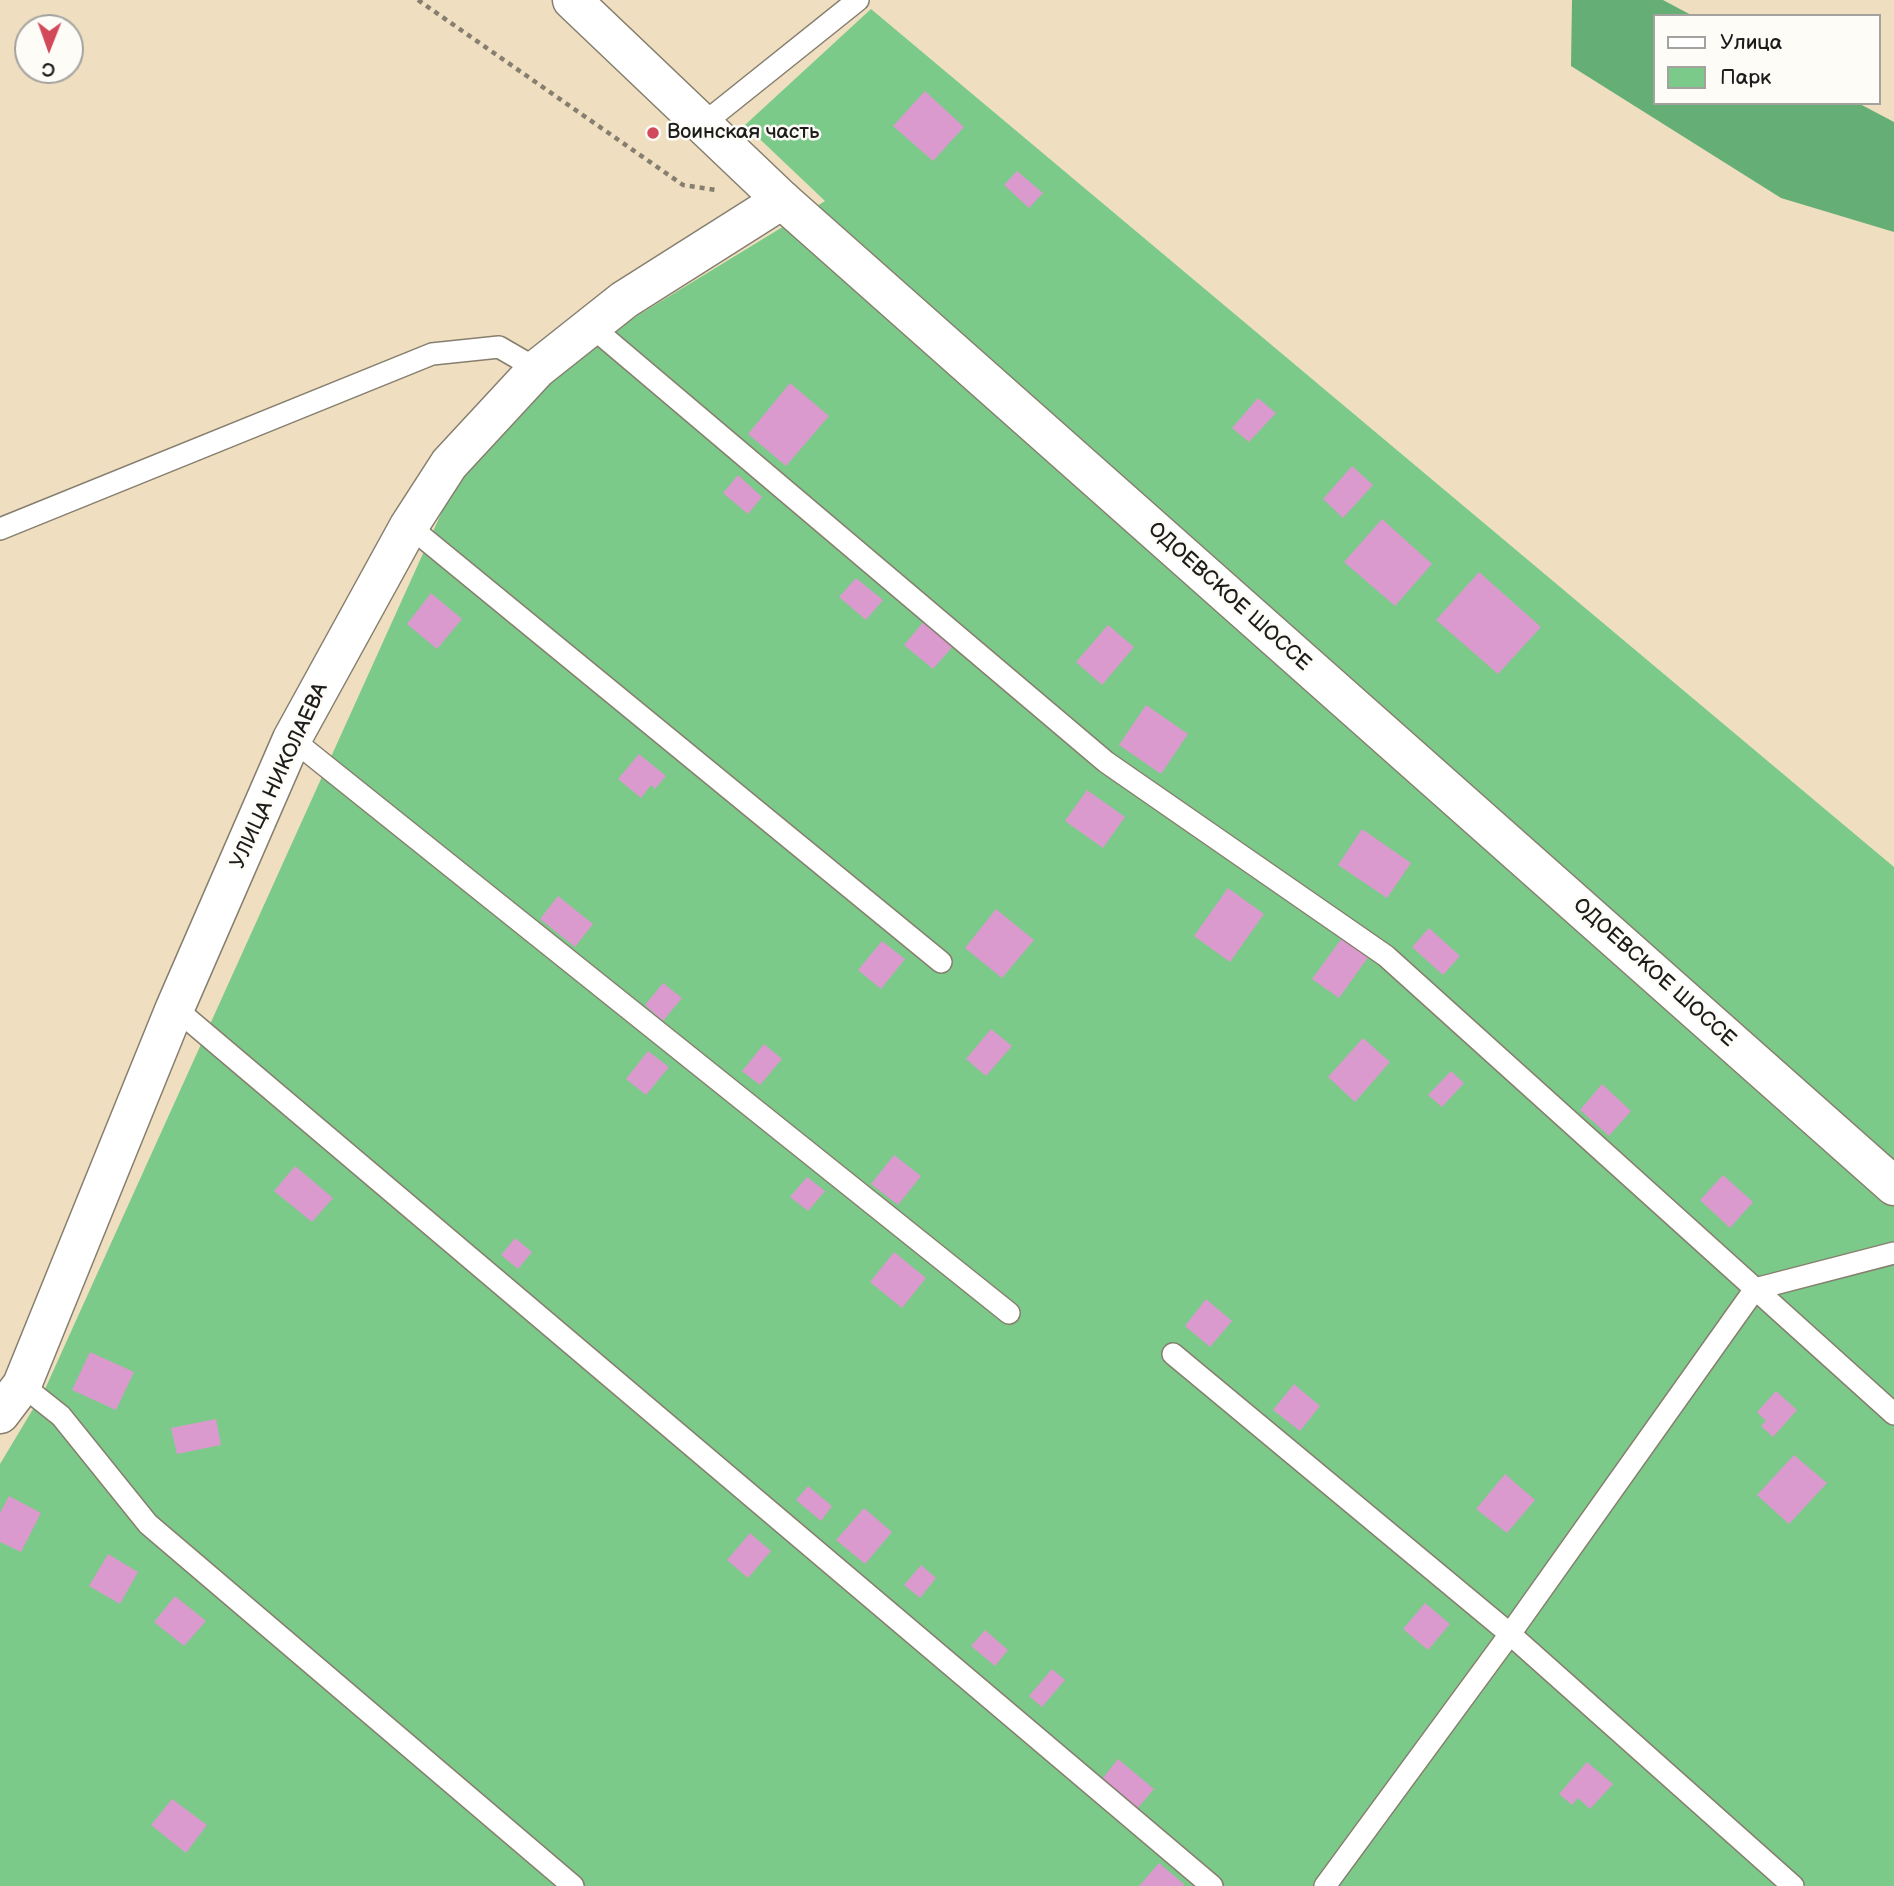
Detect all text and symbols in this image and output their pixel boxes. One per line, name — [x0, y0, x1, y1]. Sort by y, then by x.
north arrow — [14, 14, 84, 84]
legend — [1652, 14, 1880, 105]
text: Улица — [1720, 30, 1782, 55]
text: С — [42, 57, 55, 80]
text: Парк — [1720, 65, 1771, 90]
place label: Воинская часть — [667, 120, 820, 146]
marker: Воинская часть — [645, 125, 661, 141]
street label: ОДОЕВСКОЕ ШОССЕ — [1142, 517, 1316, 677]
street label: УЛИЦА НИКОЛАЕВА — [226, 679, 334, 873]
street label: ОДОЕВСКОЕ ШОССЕ — [1567, 893, 1741, 1053]

